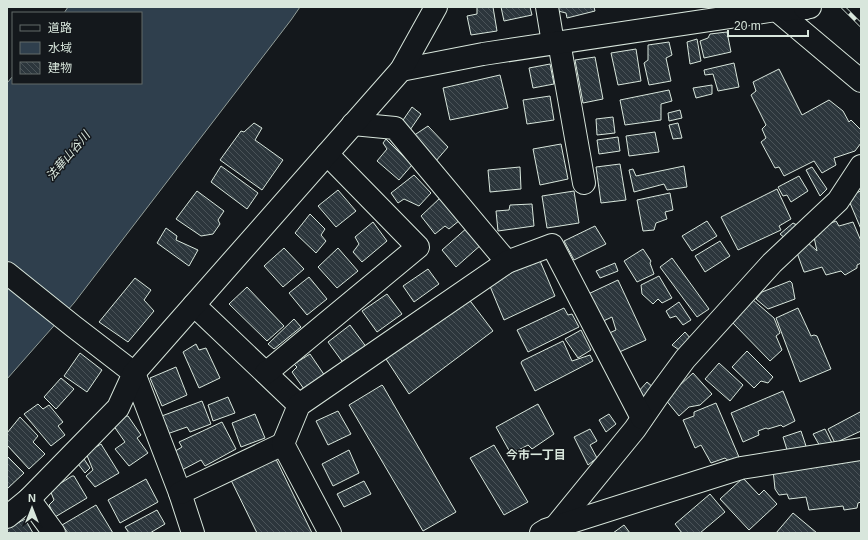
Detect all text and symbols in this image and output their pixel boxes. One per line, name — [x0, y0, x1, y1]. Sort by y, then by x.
legend — [12, 12, 142, 84]
scale bar — [728, 12, 808, 38]
text: 20 m — [734, 19, 761, 33]
text: 道路 — [48, 21, 72, 35]
text: 水域 — [48, 41, 72, 55]
text: 建物 — [48, 61, 72, 75]
water label: 法華山谷川 — [43, 127, 94, 183]
district label: 今市一丁目 — [506, 448, 566, 462]
north arrow — [12, 488, 52, 528]
text: N — [28, 492, 36, 504]

